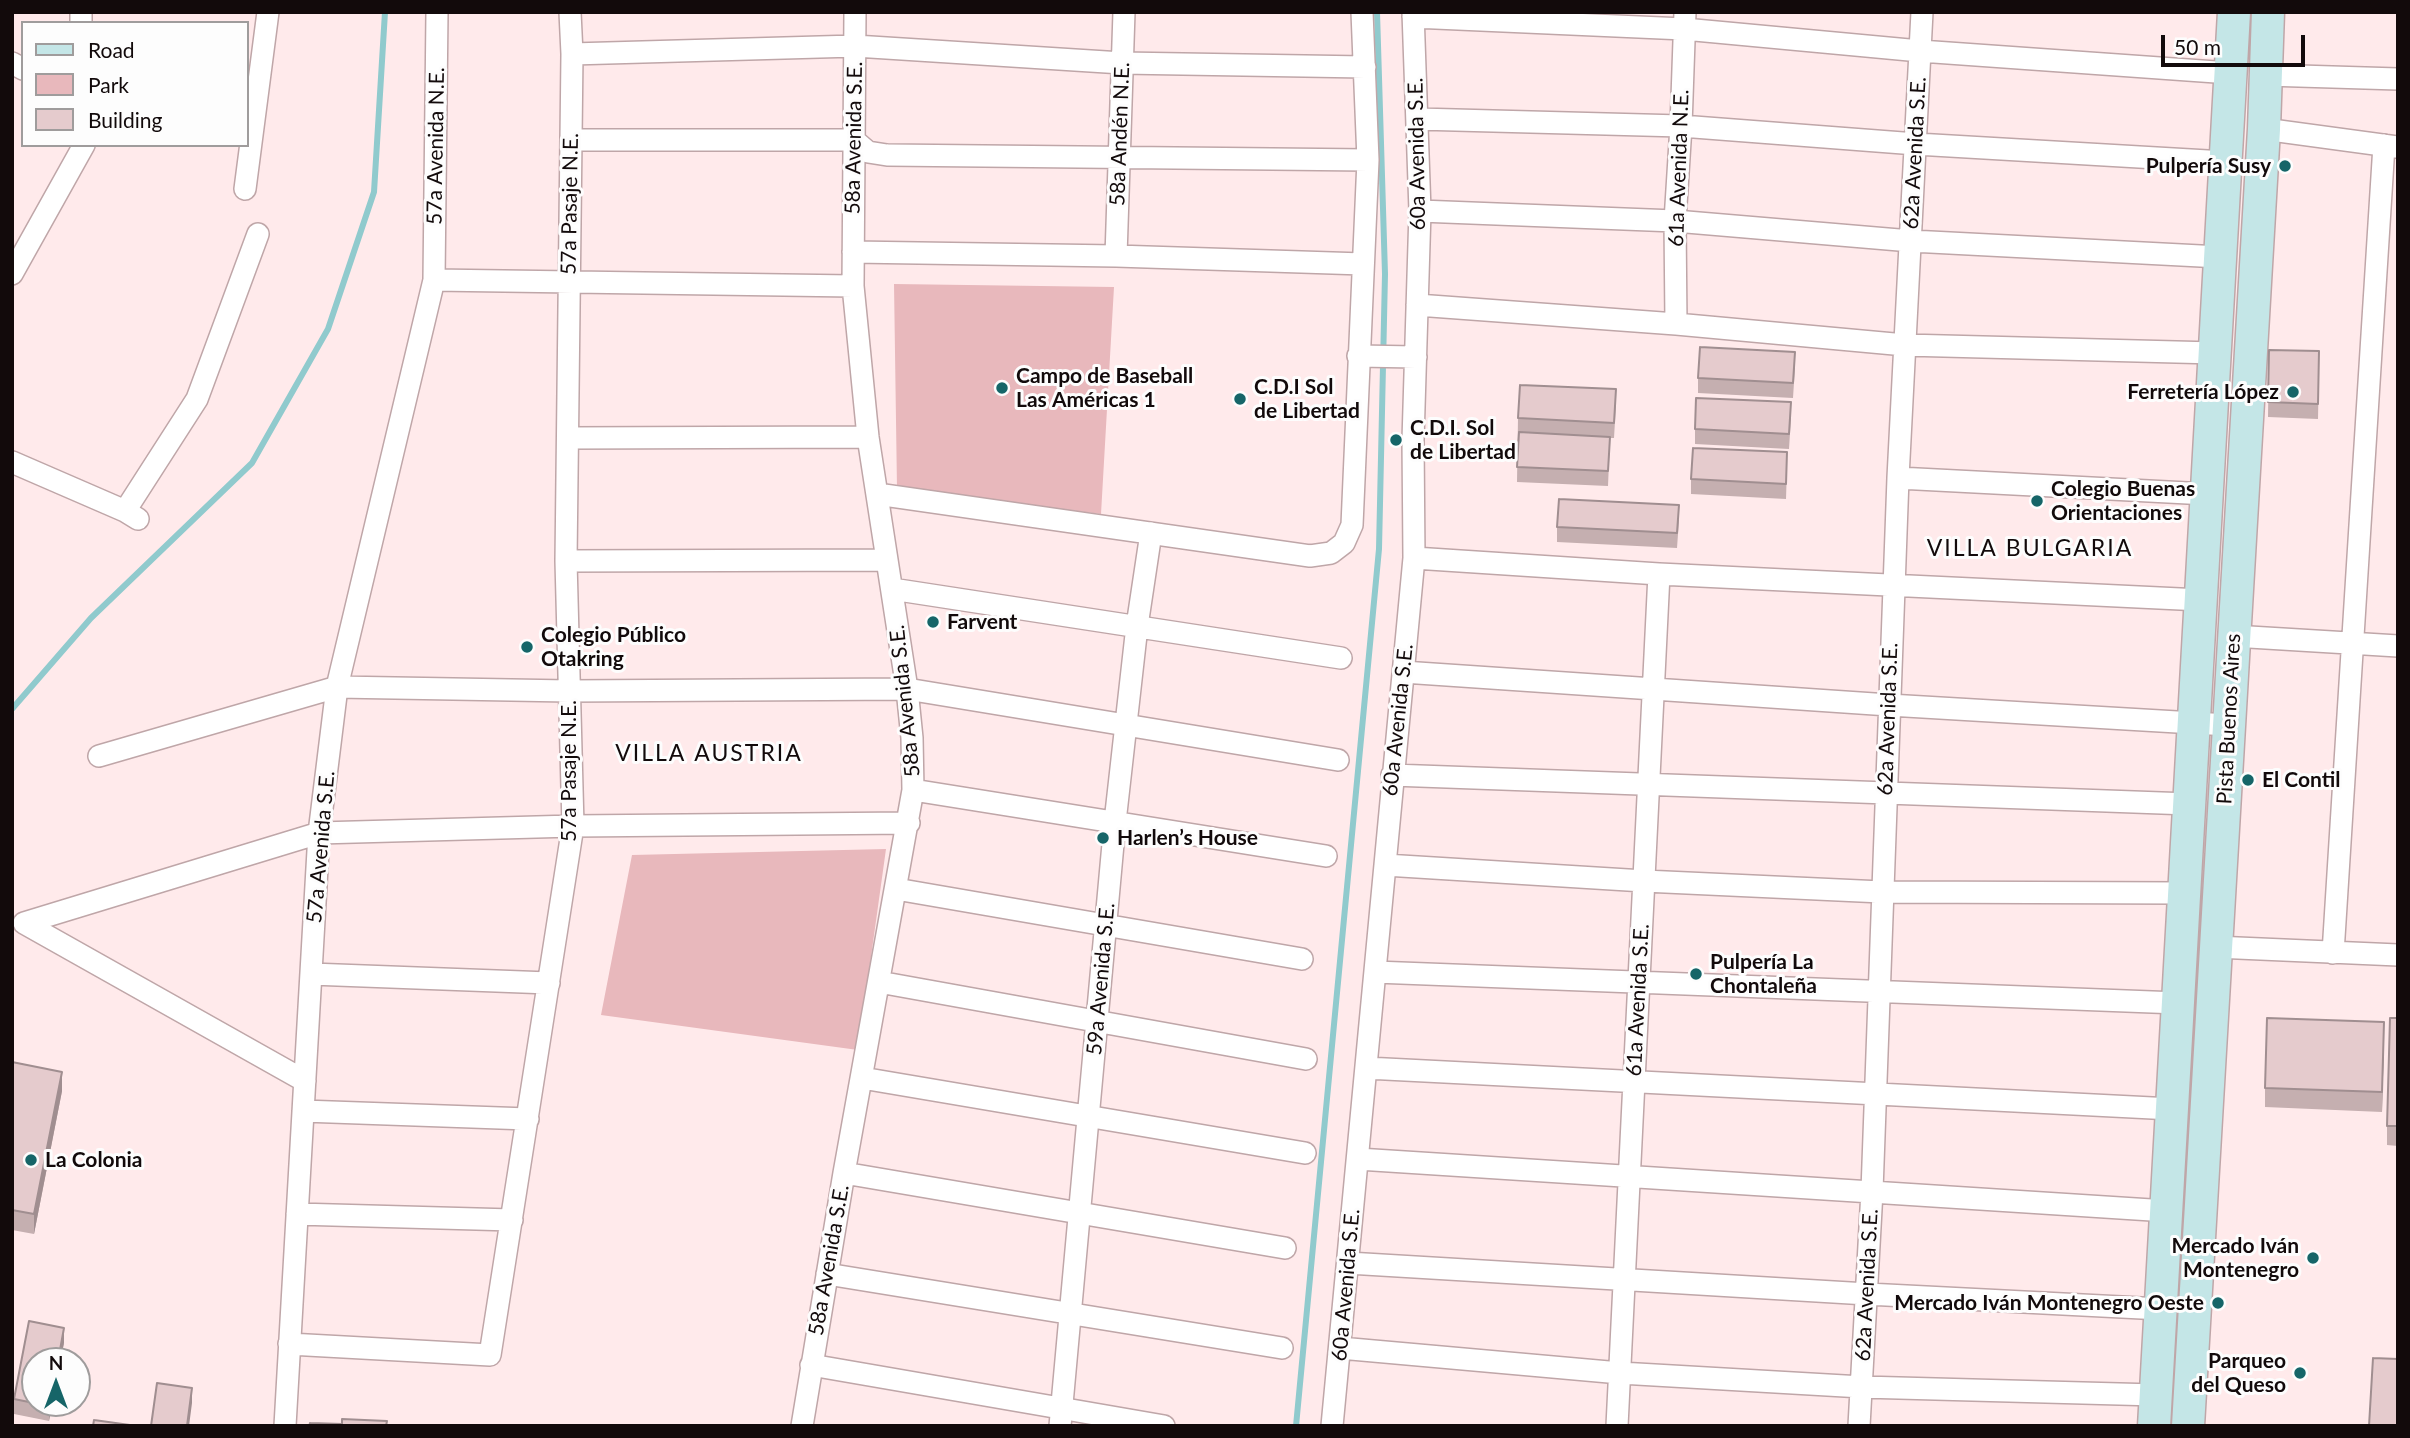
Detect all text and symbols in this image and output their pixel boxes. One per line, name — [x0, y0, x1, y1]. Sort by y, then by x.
legend — [21, 21, 248, 147]
scale bar — [2165, 21, 2308, 65]
text: 50 m — [2174, 34, 2221, 59]
text: Road — [88, 37, 135, 62]
street label: 58a Avenida S.E. — [840, 61, 868, 215]
street label: 58a Andén N.E. — [1105, 62, 1135, 206]
street label: 57a Avenida N.E. — [422, 67, 450, 225]
text: Park — [88, 72, 129, 97]
street label: 62a Avenida S.E. — [1898, 76, 1932, 230]
street label: 60a Avenida S.E. — [1403, 77, 1431, 231]
street label: 61a Avenida N.E. — [1664, 89, 1694, 247]
text: Building — [88, 107, 163, 132]
street label: 57a Pasaje N.E. — [556, 133, 584, 275]
place label: Pulpería Susy — [2146, 153, 2271, 179]
marker: Pulpería Susy — [2277, 158, 2293, 174]
place label: Campo de Baseball Las Américas 1 — [1016, 363, 1193, 413]
place label: C.D.I Sol de Libertad — [1254, 374, 1360, 424]
place label: Ferretería López — [2127, 379, 2279, 405]
marker: Campo de Baseball Las Américas 1 — [994, 380, 1010, 396]
marker: Ferretería López — [2285, 384, 2301, 400]
marker: C.D.I Sol de Libertad — [1232, 391, 1248, 407]
place label: C.D.I. Sol de Libertad — [1410, 415, 1516, 465]
marker: C.D.I. Sol de Libertad — [1388, 432, 1404, 448]
place label: Colegio Buenas Orientaciones — [2051, 476, 2195, 526]
marker: Colegio Buenas Orientaciones — [2029, 493, 2045, 509]
district label: VILLA BULGARIA — [1928, 535, 2132, 563]
place label: Farvent — [947, 609, 1017, 635]
marker: Farvent — [925, 614, 941, 630]
place label: Colegio Público Otakring — [541, 622, 686, 672]
street label: 58a Avenida S.E. — [884, 624, 926, 778]
street label: Pista Buenos Aires — [2212, 633, 2246, 805]
marker: Colegio Público Otakring — [519, 639, 535, 655]
street label: 62a Avenida S.E. — [1873, 642, 1903, 796]
street label: 60a Avenida S.E. — [1377, 643, 1419, 797]
street label: 57a Pasaje N.E. — [556, 700, 582, 842]
district label: VILLA AUSTRIA — [617, 740, 801, 768]
place label: El Contil — [2262, 767, 2341, 793]
street label: 57a Avenida S.E. — [302, 770, 340, 924]
marker: El Contil — [2240, 772, 2256, 788]
place label: Harlen’s House — [1117, 825, 1258, 851]
marker: Harlen’s House — [1095, 830, 1111, 846]
street label: 59a Avenida S.E. — [1082, 902, 1120, 1056]
street label: 61a Avenida S.E. — [1621, 923, 1655, 1077]
place label: Pulpería La Chontaleña — [1710, 949, 1817, 999]
marker: Pulpería La Chontaleña — [1688, 966, 1704, 982]
place label: La Colonia — [45, 1147, 143, 1173]
marker: La Colonia — [23, 1152, 39, 1168]
street label: 58a Avenida S.E. — [803, 1183, 855, 1337]
street label: 60a Avenida S.E. — [1327, 1208, 1365, 1362]
street label: 62a Avenida S.E. — [1850, 1208, 1884, 1362]
place label: Mercado Iván Montenegro — [2172, 1233, 2299, 1283]
marker: Mercado Iván Montenegro — [2305, 1250, 2321, 1266]
place label: Mercado Iván Montenegro Oeste — [1894, 1290, 2204, 1316]
marker: Mercado Iván Montenegro Oeste — [2210, 1295, 2226, 1311]
north arrow — [21, 1347, 91, 1417]
place label: Parqueo del Queso — [2191, 1348, 2286, 1398]
text: N — [49, 1351, 63, 1374]
marker: Parqueo del Queso — [2292, 1365, 2308, 1381]

